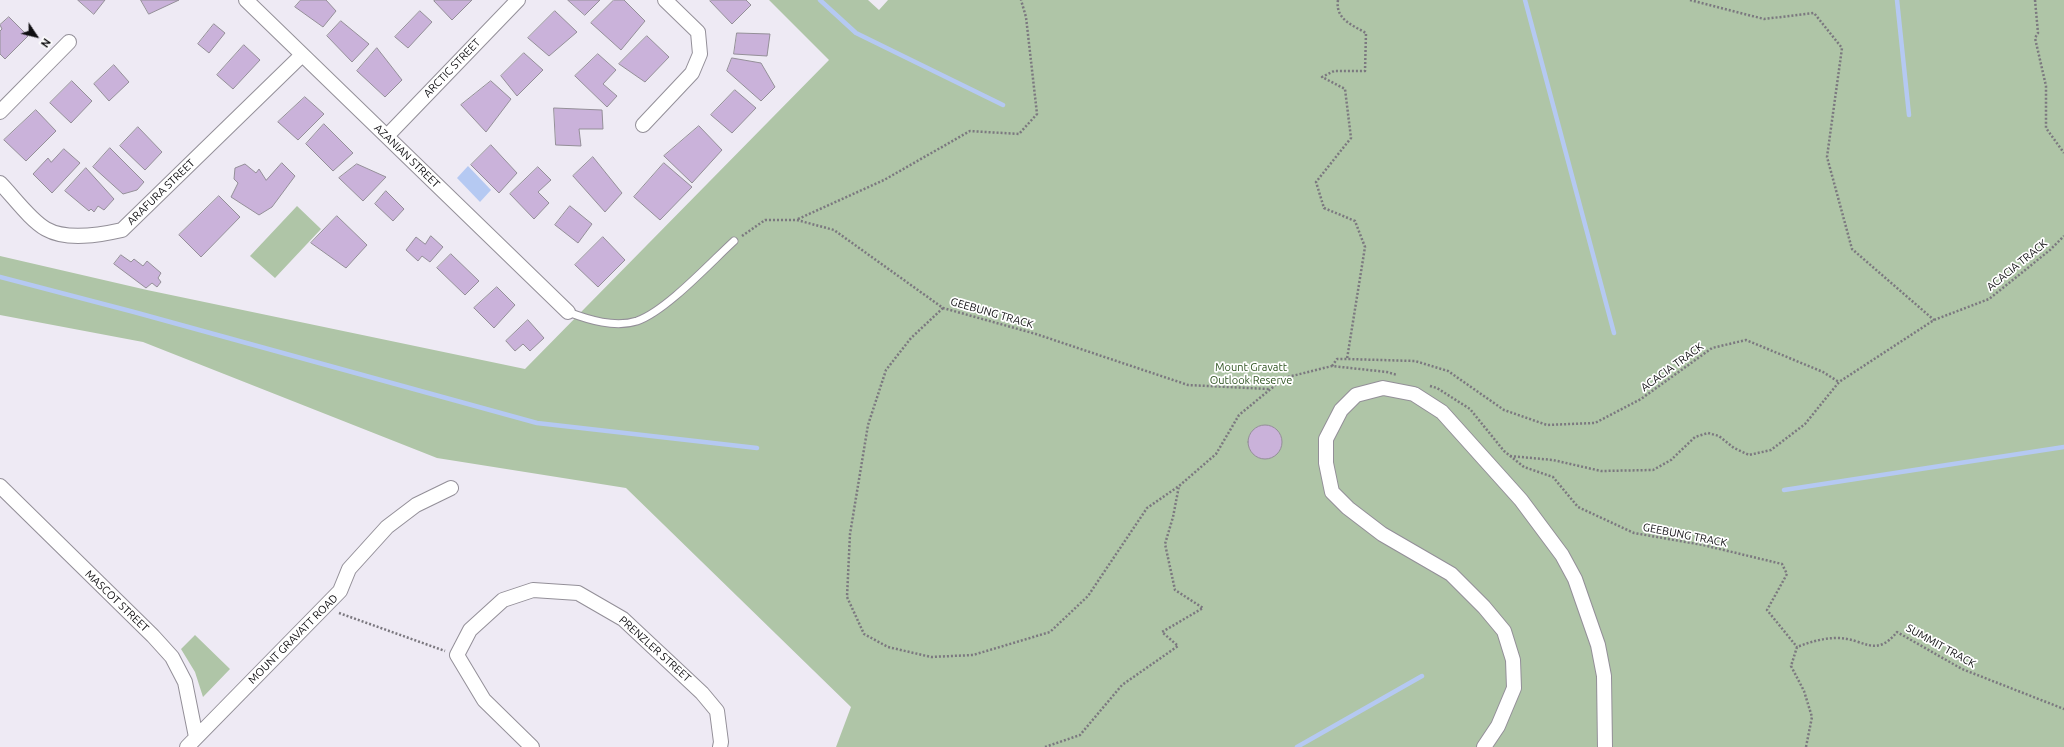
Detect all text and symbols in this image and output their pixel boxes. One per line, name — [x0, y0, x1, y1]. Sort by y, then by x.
north arrow — [16, 16, 56, 56]
text: N — [39, 36, 53, 50]
street label: ARCTIC STREET — [421, 36, 483, 100]
street label: AZANIAN STREET — [371, 121, 443, 191]
street label: ARAFURA STREET — [124, 156, 198, 228]
street label: ACACIA TRACK — [1984, 237, 2050, 293]
street label: GEEBUNG TRACK — [949, 295, 1035, 331]
street label: ACACIA TRACK — [1638, 340, 1706, 394]
park label: Mount Gravatt Outlook Reserve — [1210, 360, 1292, 386]
street label: GEEBUNG TRACK — [1642, 520, 1728, 550]
street label: MASCOT STREET — [82, 567, 152, 635]
street label: MOUNT GRAVATT ROAD — [245, 591, 341, 687]
street label: PRENZLER STREET — [616, 613, 694, 685]
street label: SUMMIT TRACK — [1904, 621, 1978, 671]

